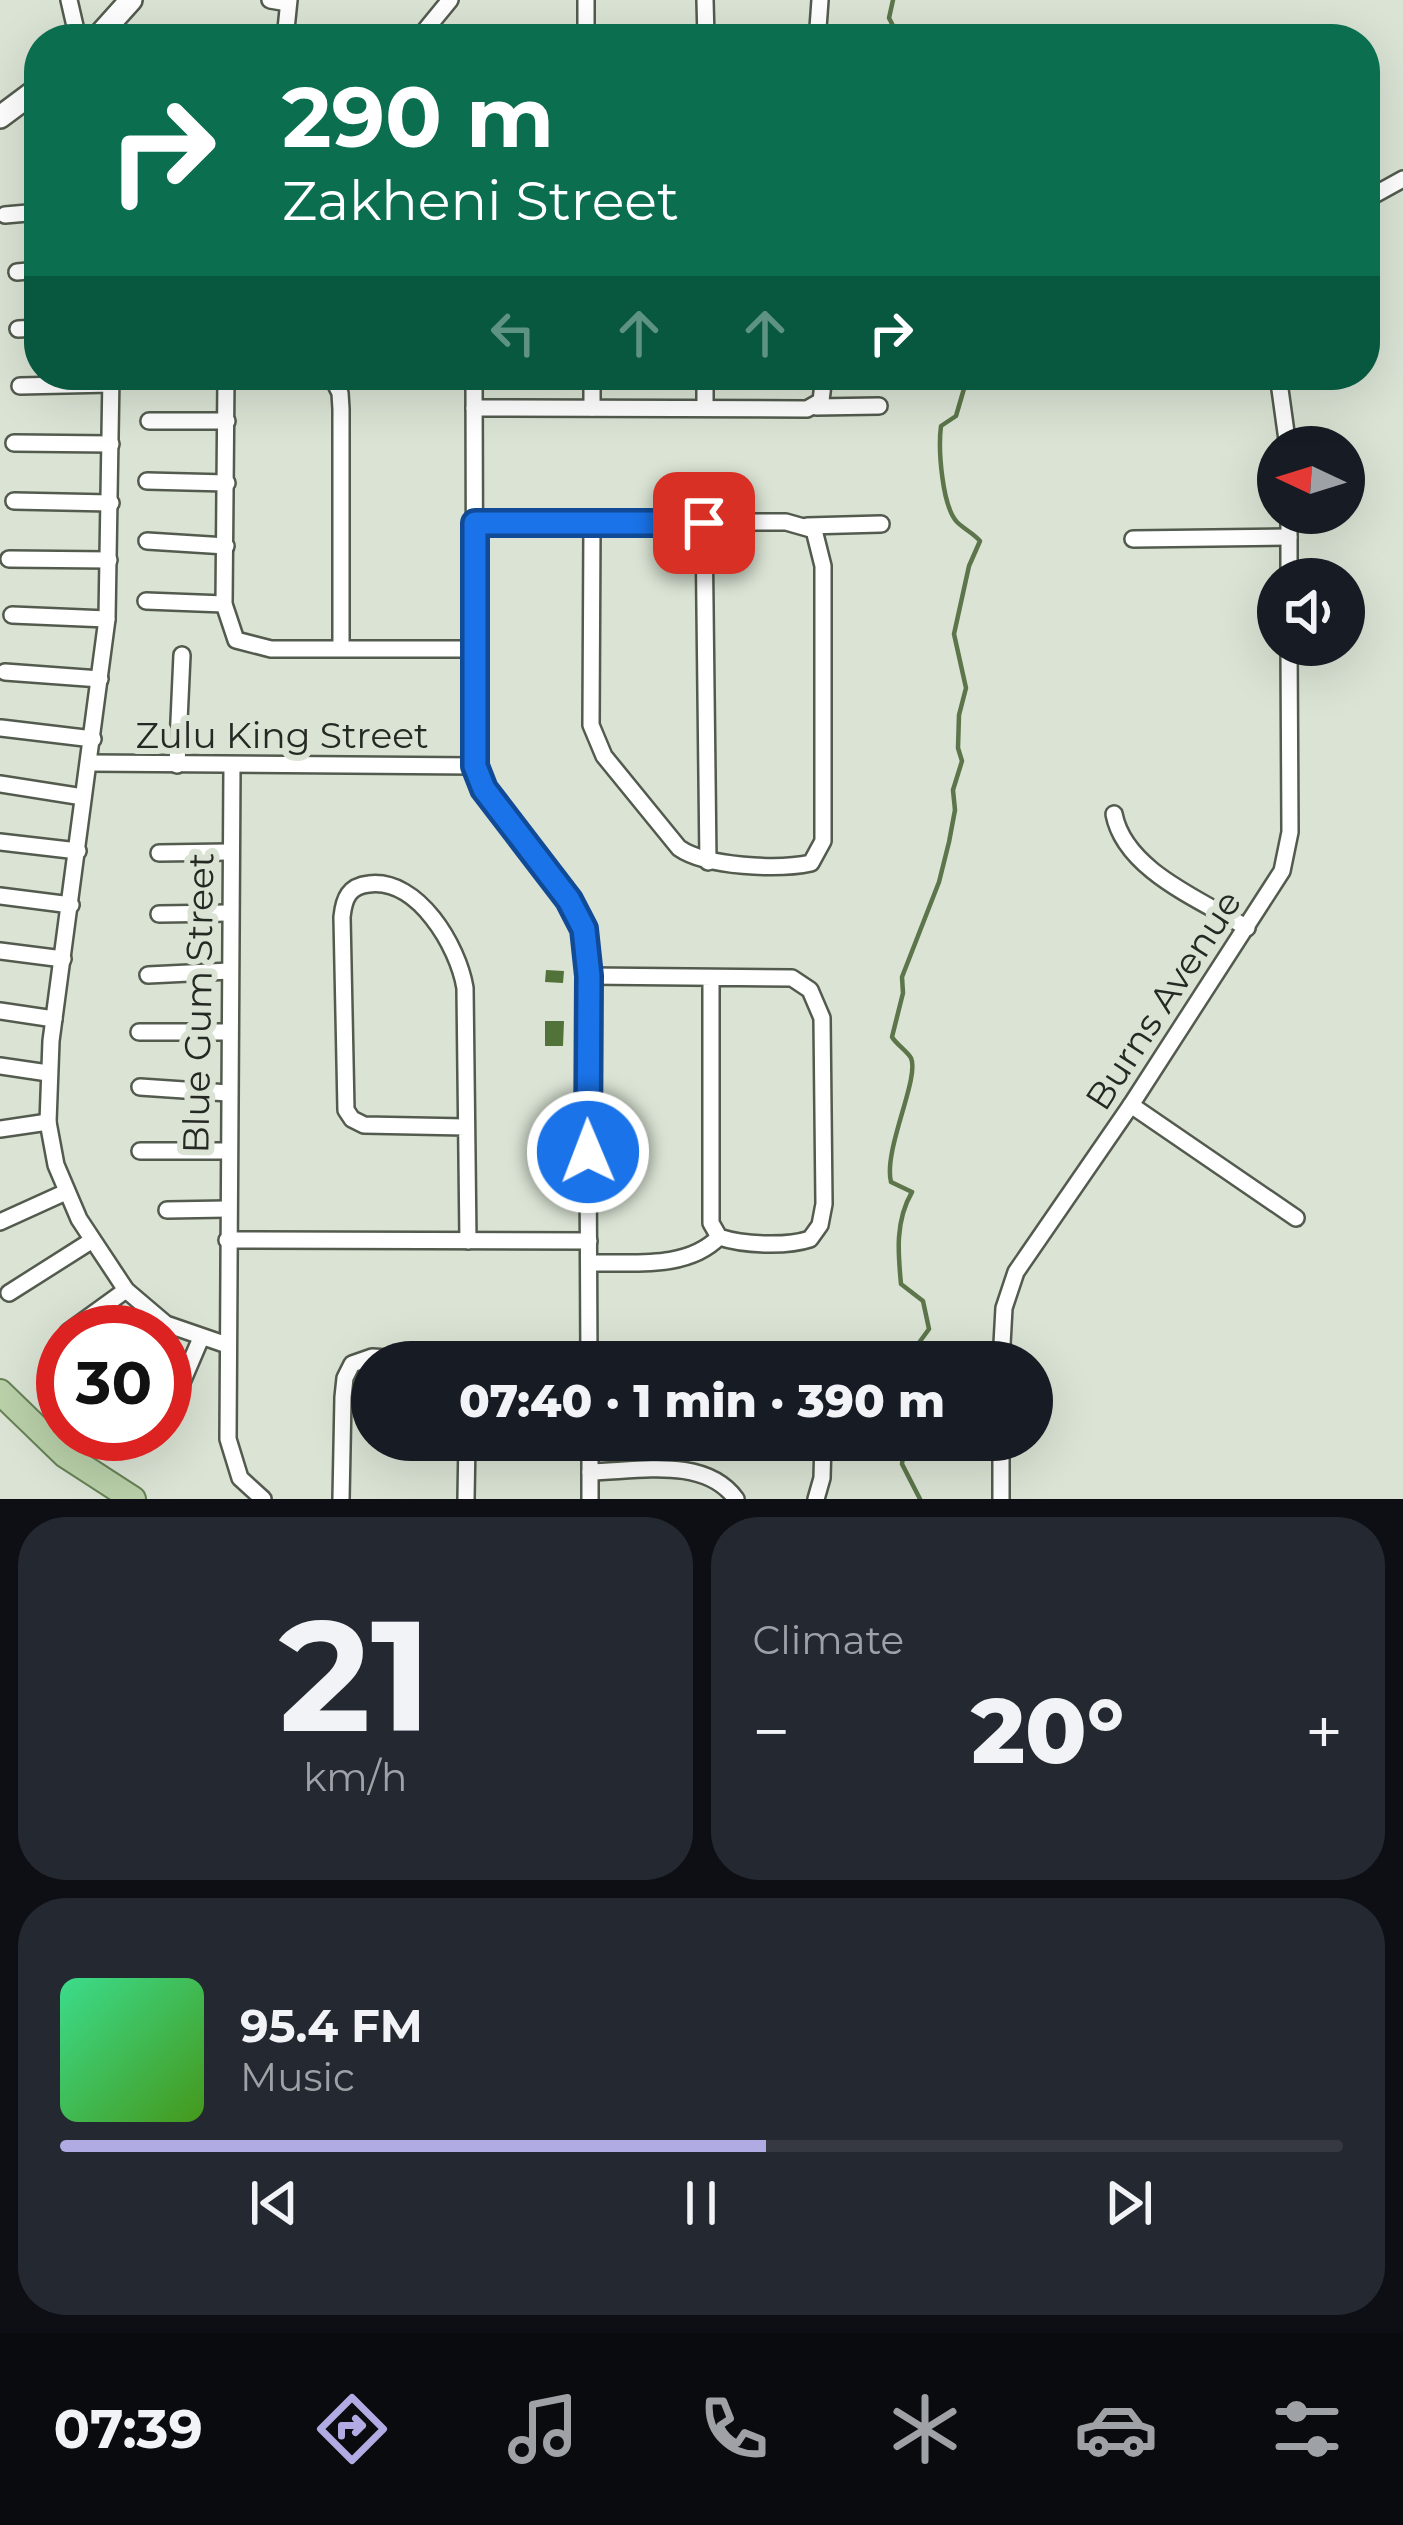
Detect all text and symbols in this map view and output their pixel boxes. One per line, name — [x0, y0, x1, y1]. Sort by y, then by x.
text: 290 m — [282, 66, 554, 168]
icon: right — [84, 72, 240, 228]
text: Zakheni Street — [282, 168, 679, 234]
icon: left — [480, 300, 546, 366]
icon: ahead — [606, 300, 672, 366]
icon: ahead — [732, 300, 798, 366]
icon: right — [858, 300, 924, 366]
north arrow — [1257, 426, 1365, 534]
map controls — [1257, 426, 1365, 666]
pin — [653, 472, 755, 574]
icon: arrive — [671, 490, 737, 556]
button: sound — [1257, 558, 1365, 666]
street label: Zulu King Street — [135, 713, 429, 757]
street label: Blue Gum Street — [173, 852, 223, 1154]
street label: Burns Avenue — [1076, 882, 1250, 1118]
position arrow — [525, 1089, 651, 1215]
speed limit sign: 30 — [36, 1305, 192, 1461]
text: 07:40 · 1 min · 390 m — [459, 1373, 945, 1428]
text: 21 — [279, 1580, 432, 1770]
text: Climate — [753, 1616, 904, 1664]
text: 20° — [971, 1676, 1124, 1786]
text: − — [753, 1691, 790, 1772]
text: + — [1305, 1691, 1343, 1772]
text: km/h — [303, 1753, 407, 1801]
text: 95.4 FM — [240, 1998, 423, 2053]
text: Music — [240, 2053, 355, 2101]
icon: previous — [241, 2170, 307, 2236]
icon: pause — [668, 2170, 734, 2236]
icon: next — [1096, 2170, 1162, 2236]
icon: directions — [310, 2387, 394, 2471]
icon: music — [501, 2387, 585, 2471]
icon: phone — [692, 2387, 776, 2471]
icon: climate — [883, 2387, 967, 2471]
icon: car — [1074, 2387, 1158, 2471]
icon: filters — [1265, 2387, 1349, 2471]
text: 07:39 — [54, 2396, 203, 2462]

